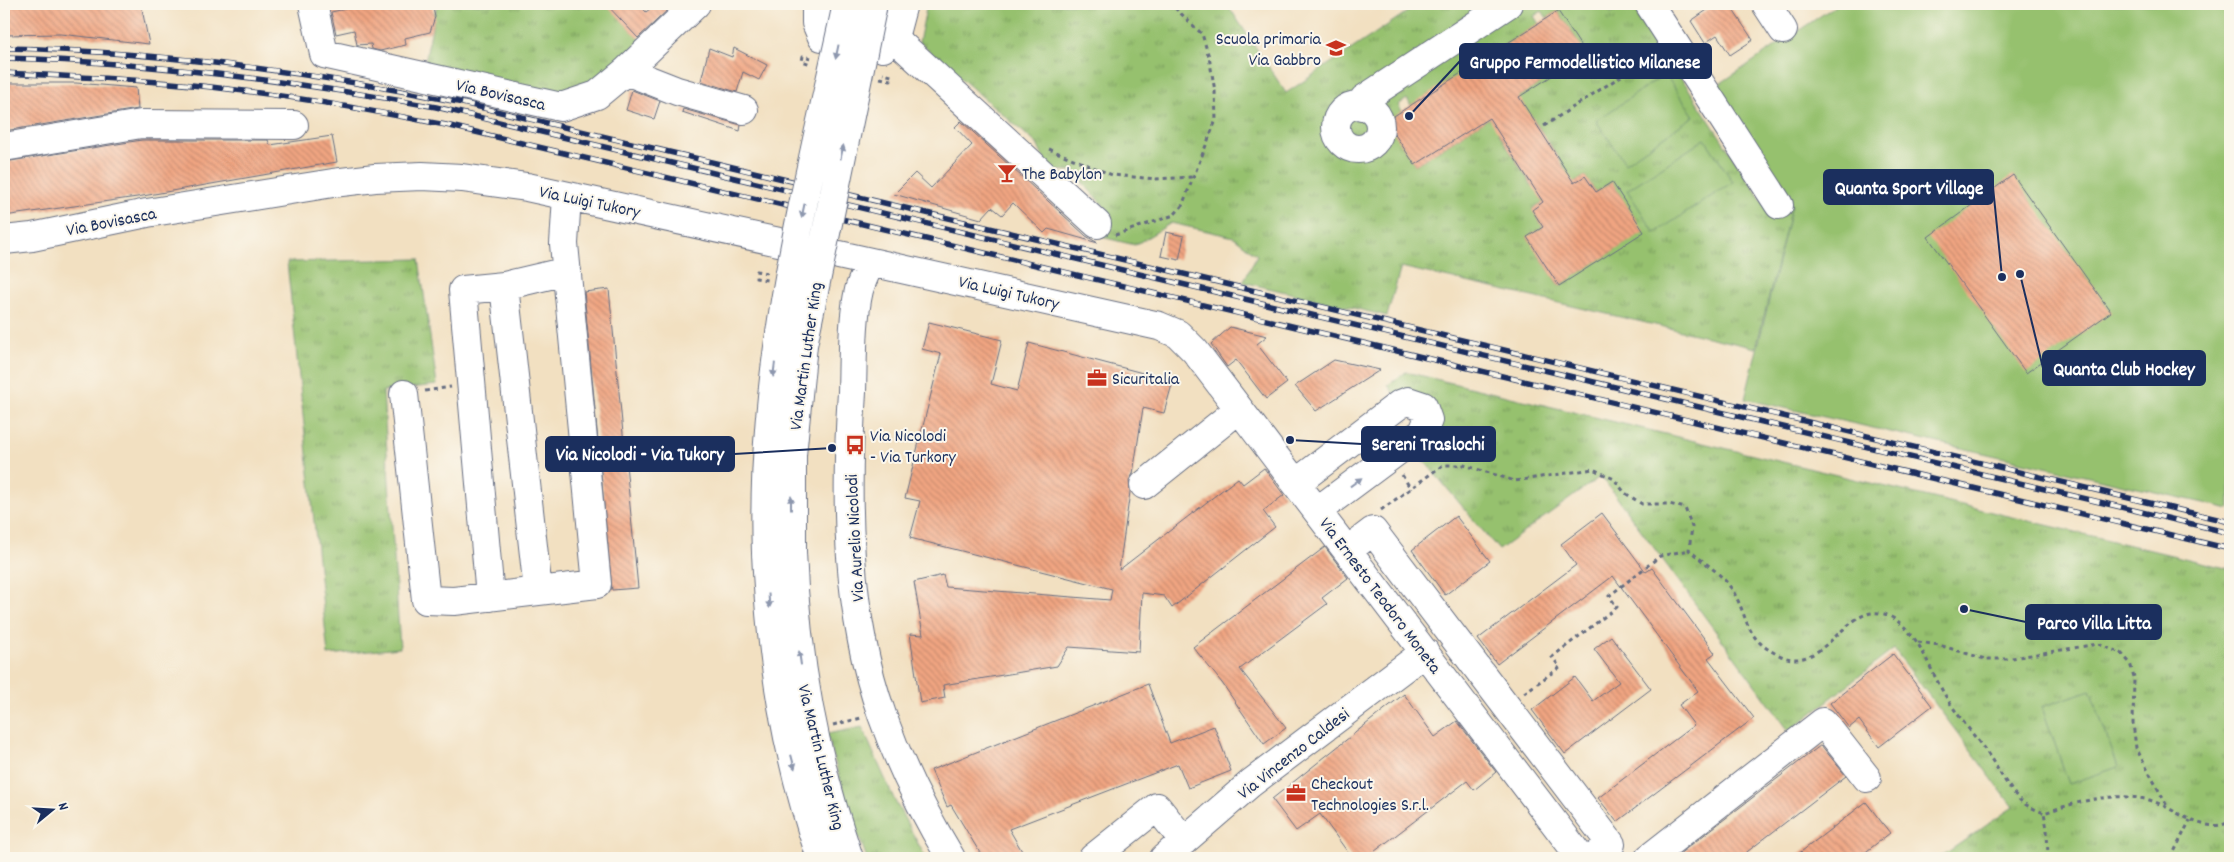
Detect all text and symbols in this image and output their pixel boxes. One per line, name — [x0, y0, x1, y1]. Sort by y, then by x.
place label: Scuola primaria Via Gabbro — [1216, 28, 1322, 74]
school or university icon: Scuola primaria Via Gabbro — [1325, 37, 1347, 59]
one-way arrow — [833, 44, 841, 59]
callout: Gruppo Fermodellistico Milanese — [1460, 44, 1711, 78]
text: Gruppo Fermodellistico Milanese — [1470, 51, 1700, 78]
street label: Via Bovisasca — [453, 74, 548, 119]
one-way arrow — [838, 145, 846, 160]
bar icon: The Babylon — [996, 162, 1018, 184]
place label: The Babylon — [1022, 163, 1102, 188]
callout: Quanta Sport Village — [1824, 170, 1993, 204]
text: Quanta Sport Village — [1835, 177, 1983, 204]
street label: Via Luigi Tukory — [537, 181, 643, 226]
street label: Via Bovisasca — [64, 202, 159, 244]
one-way arrow — [799, 203, 807, 219]
street label: Via Luigi Tukory — [956, 271, 1062, 318]
street label: Via Martin Luther King — [785, 281, 830, 432]
callout: Quanta Club Hockey — [2043, 351, 2205, 385]
text: Quanta Club Hockey — [2053, 358, 2196, 385]
one-way arrow — [770, 363, 778, 379]
office icon: Sicuritalia — [1086, 367, 1108, 389]
place label: Sicuritalia — [1112, 368, 1180, 393]
place label: Via Nicolodi - Via Turkory — [870, 425, 956, 471]
callout: Sereni Traslochi — [1362, 427, 1495, 461]
text: Sereni Traslochi — [1371, 433, 1485, 460]
bus stop icon: Via Nicolodi - Via Turkory — [844, 434, 866, 456]
callout: Via Nicolodi - Via Tukory — [546, 437, 734, 471]
text: Via Nicolodi - Via Tukory — [556, 443, 725, 470]
street label: Via Aurelio Nicolodi — [841, 473, 872, 602]
one-way arrow — [1349, 477, 1363, 487]
one-way arrow — [787, 495, 795, 511]
street label: Via Ernesto Teodoro Moneta — [1312, 513, 1447, 680]
one-way arrow — [765, 594, 773, 610]
callout: Parco Villa Litta — [2026, 605, 2161, 639]
text: Parco Villa Litta — [2037, 612, 2152, 639]
one-way arrow — [795, 650, 803, 666]
street label: Via Martin Luther King — [789, 682, 850, 833]
street label: Via Vincenzo Caldesi — [1233, 703, 1356, 807]
one-way arrow — [789, 754, 797, 769]
place label: Checkout Technologies S.r.l. — [1311, 773, 1429, 819]
office icon: Checkout Technologies S.r.l. — [1285, 782, 1307, 804]
north arrow — [28, 784, 78, 834]
text: N — [52, 800, 73, 813]

